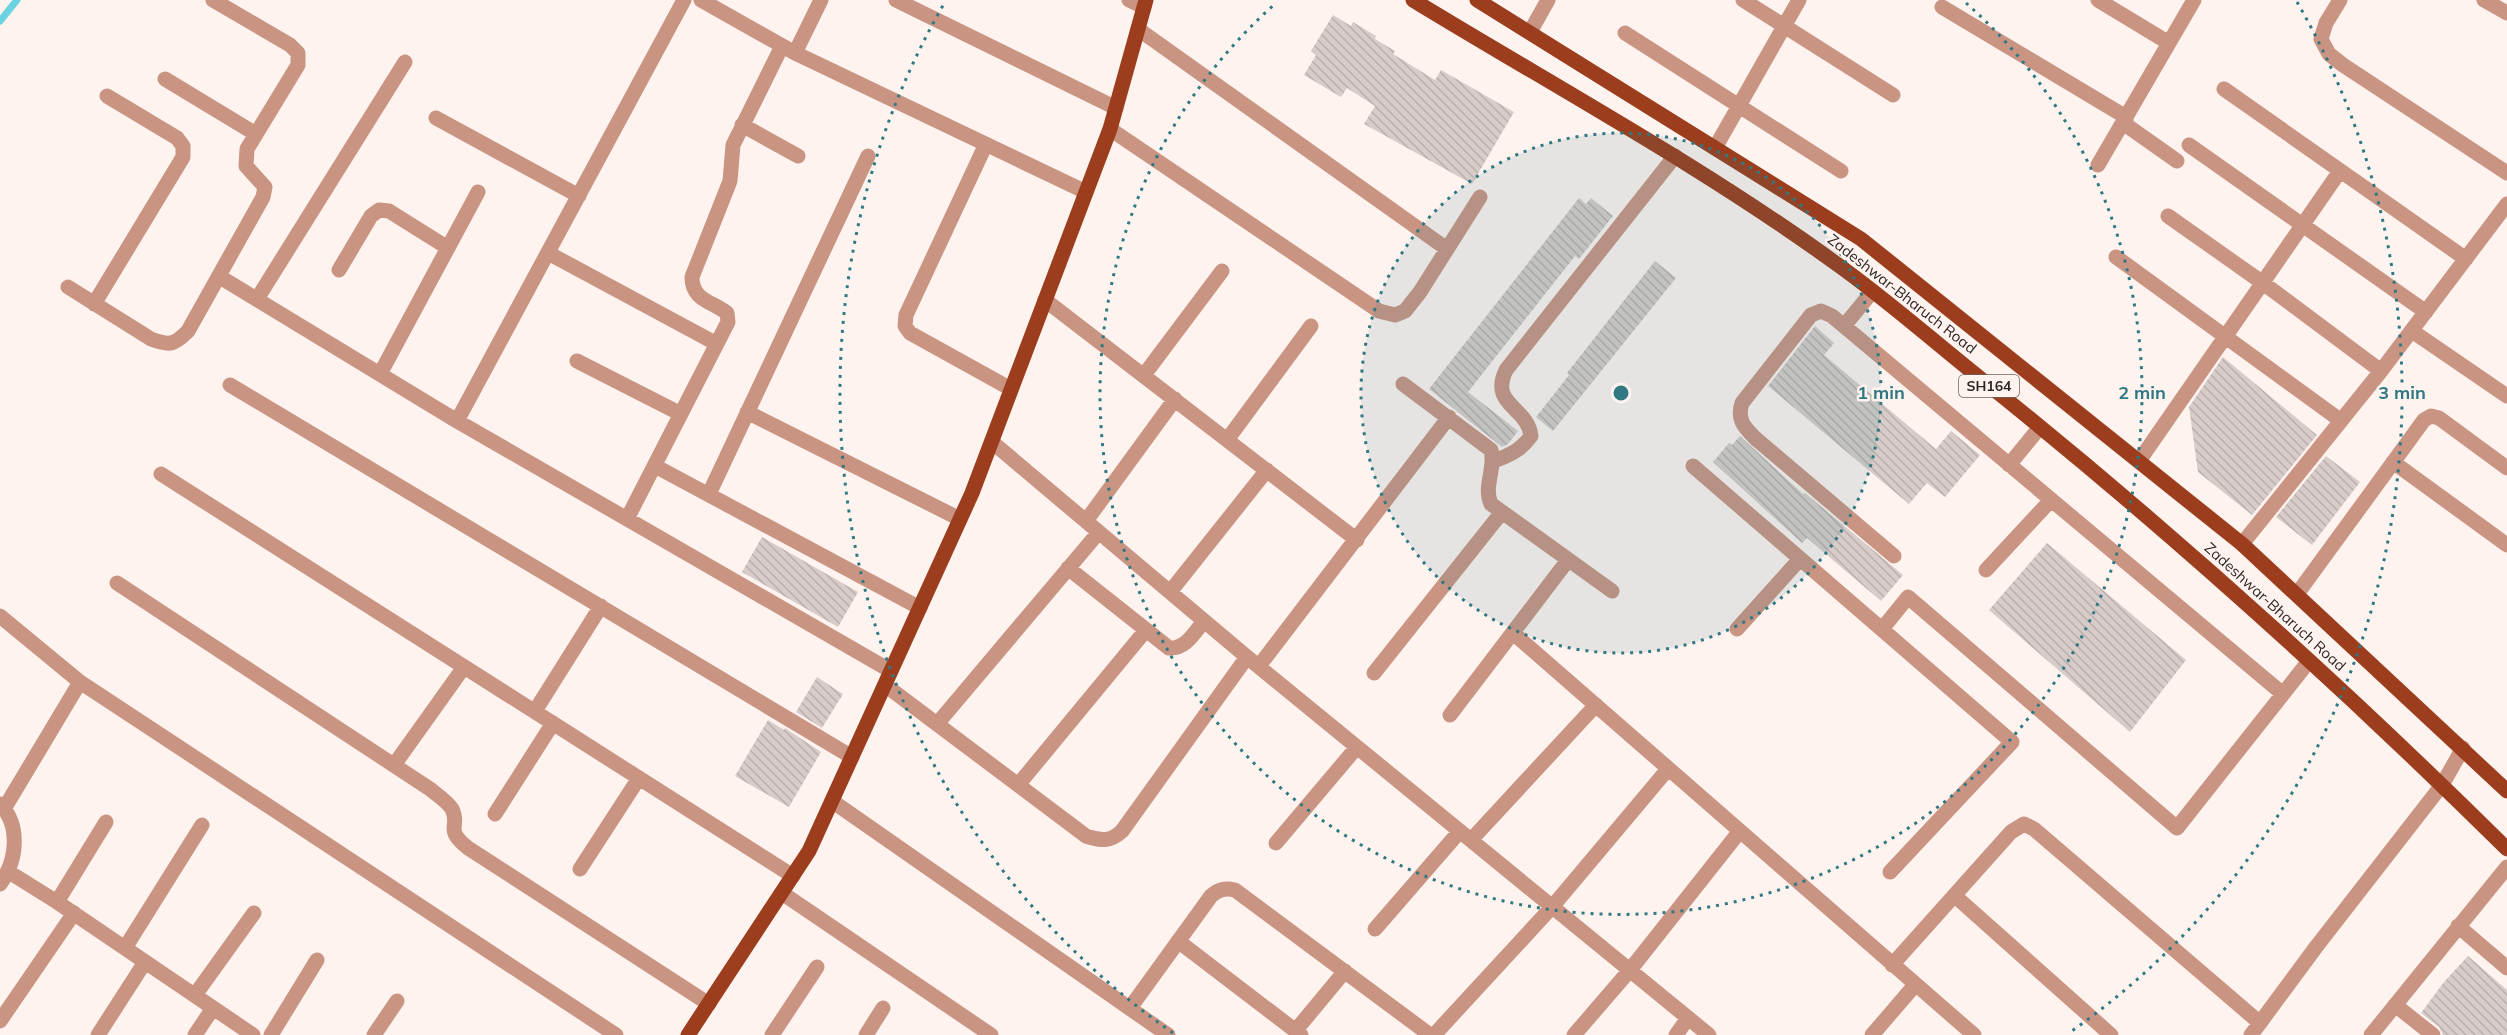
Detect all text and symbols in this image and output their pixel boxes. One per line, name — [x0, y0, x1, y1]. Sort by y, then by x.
street label: Zadeshwar-Bharuch Road — [1824, 230, 1980, 358]
road number: SH164 — [1959, 375, 2019, 397]
text: 1 min — [1857, 381, 1905, 404]
text: 2 min — [2118, 381, 2166, 404]
text: 3 min — [2378, 381, 2426, 404]
centre of rings — [1611, 383, 1631, 403]
street label: Zadeshwar-Bharuch Road — [2201, 538, 2350, 675]

